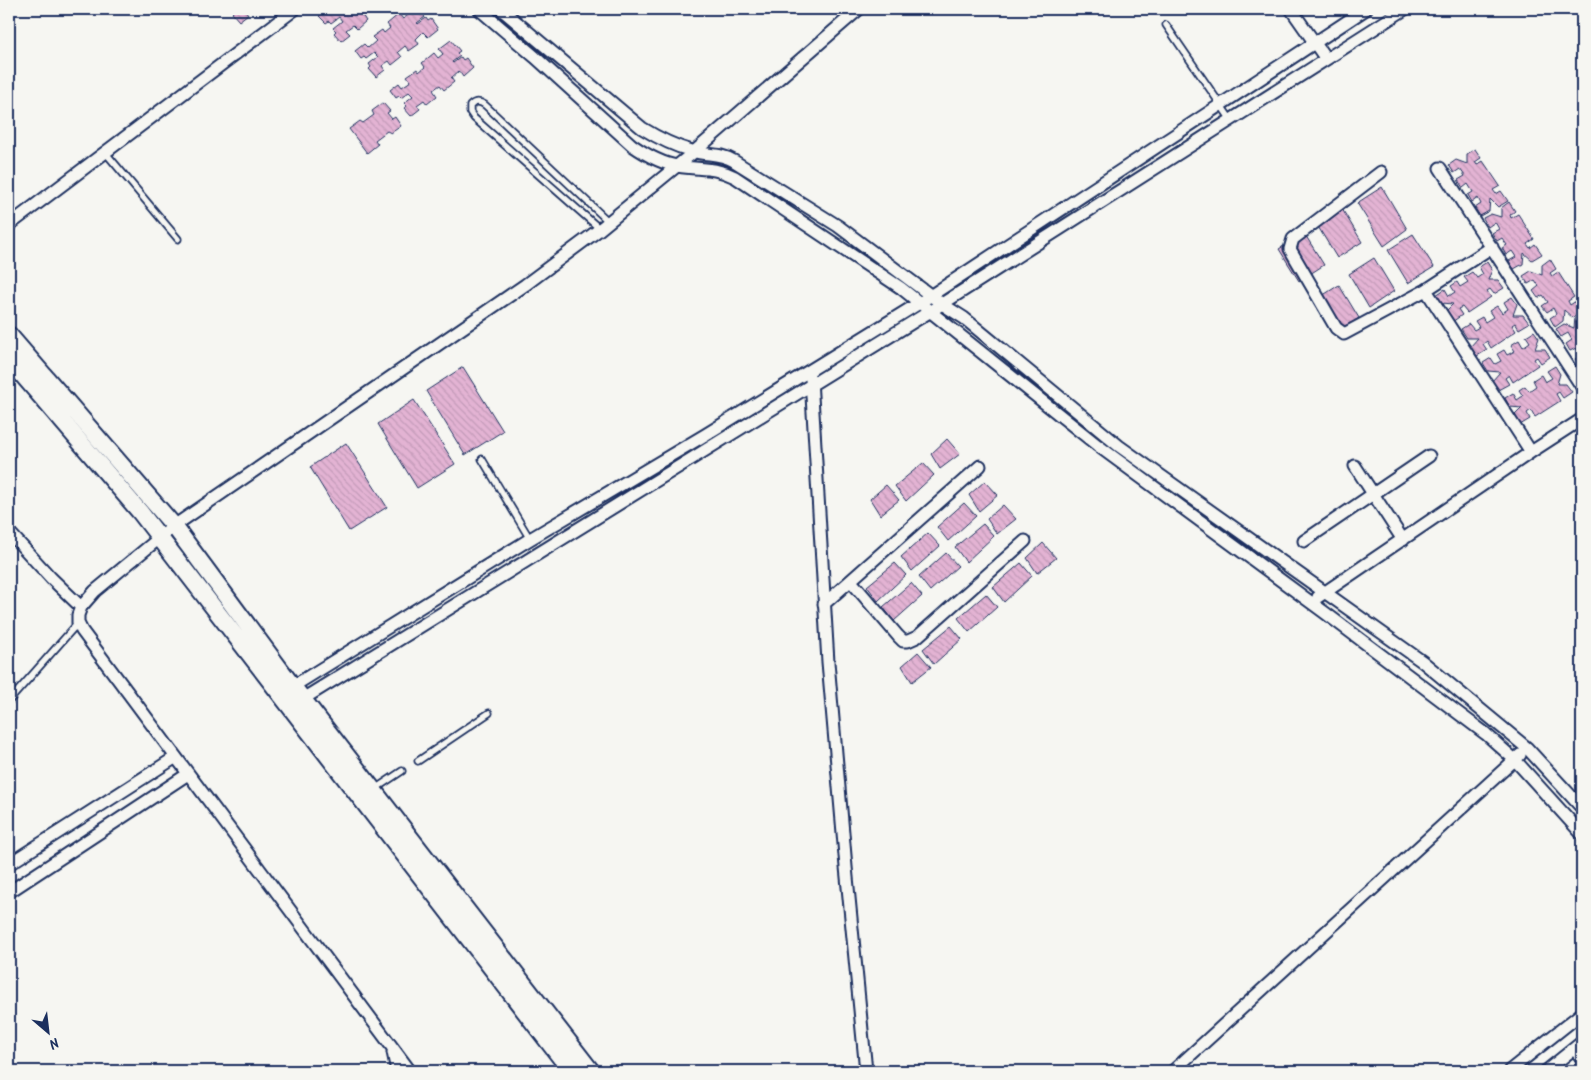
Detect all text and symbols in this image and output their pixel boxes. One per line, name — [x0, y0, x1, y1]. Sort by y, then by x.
north arrow — [22, 1008, 72, 1058]
text: N — [44, 1031, 63, 1054]

